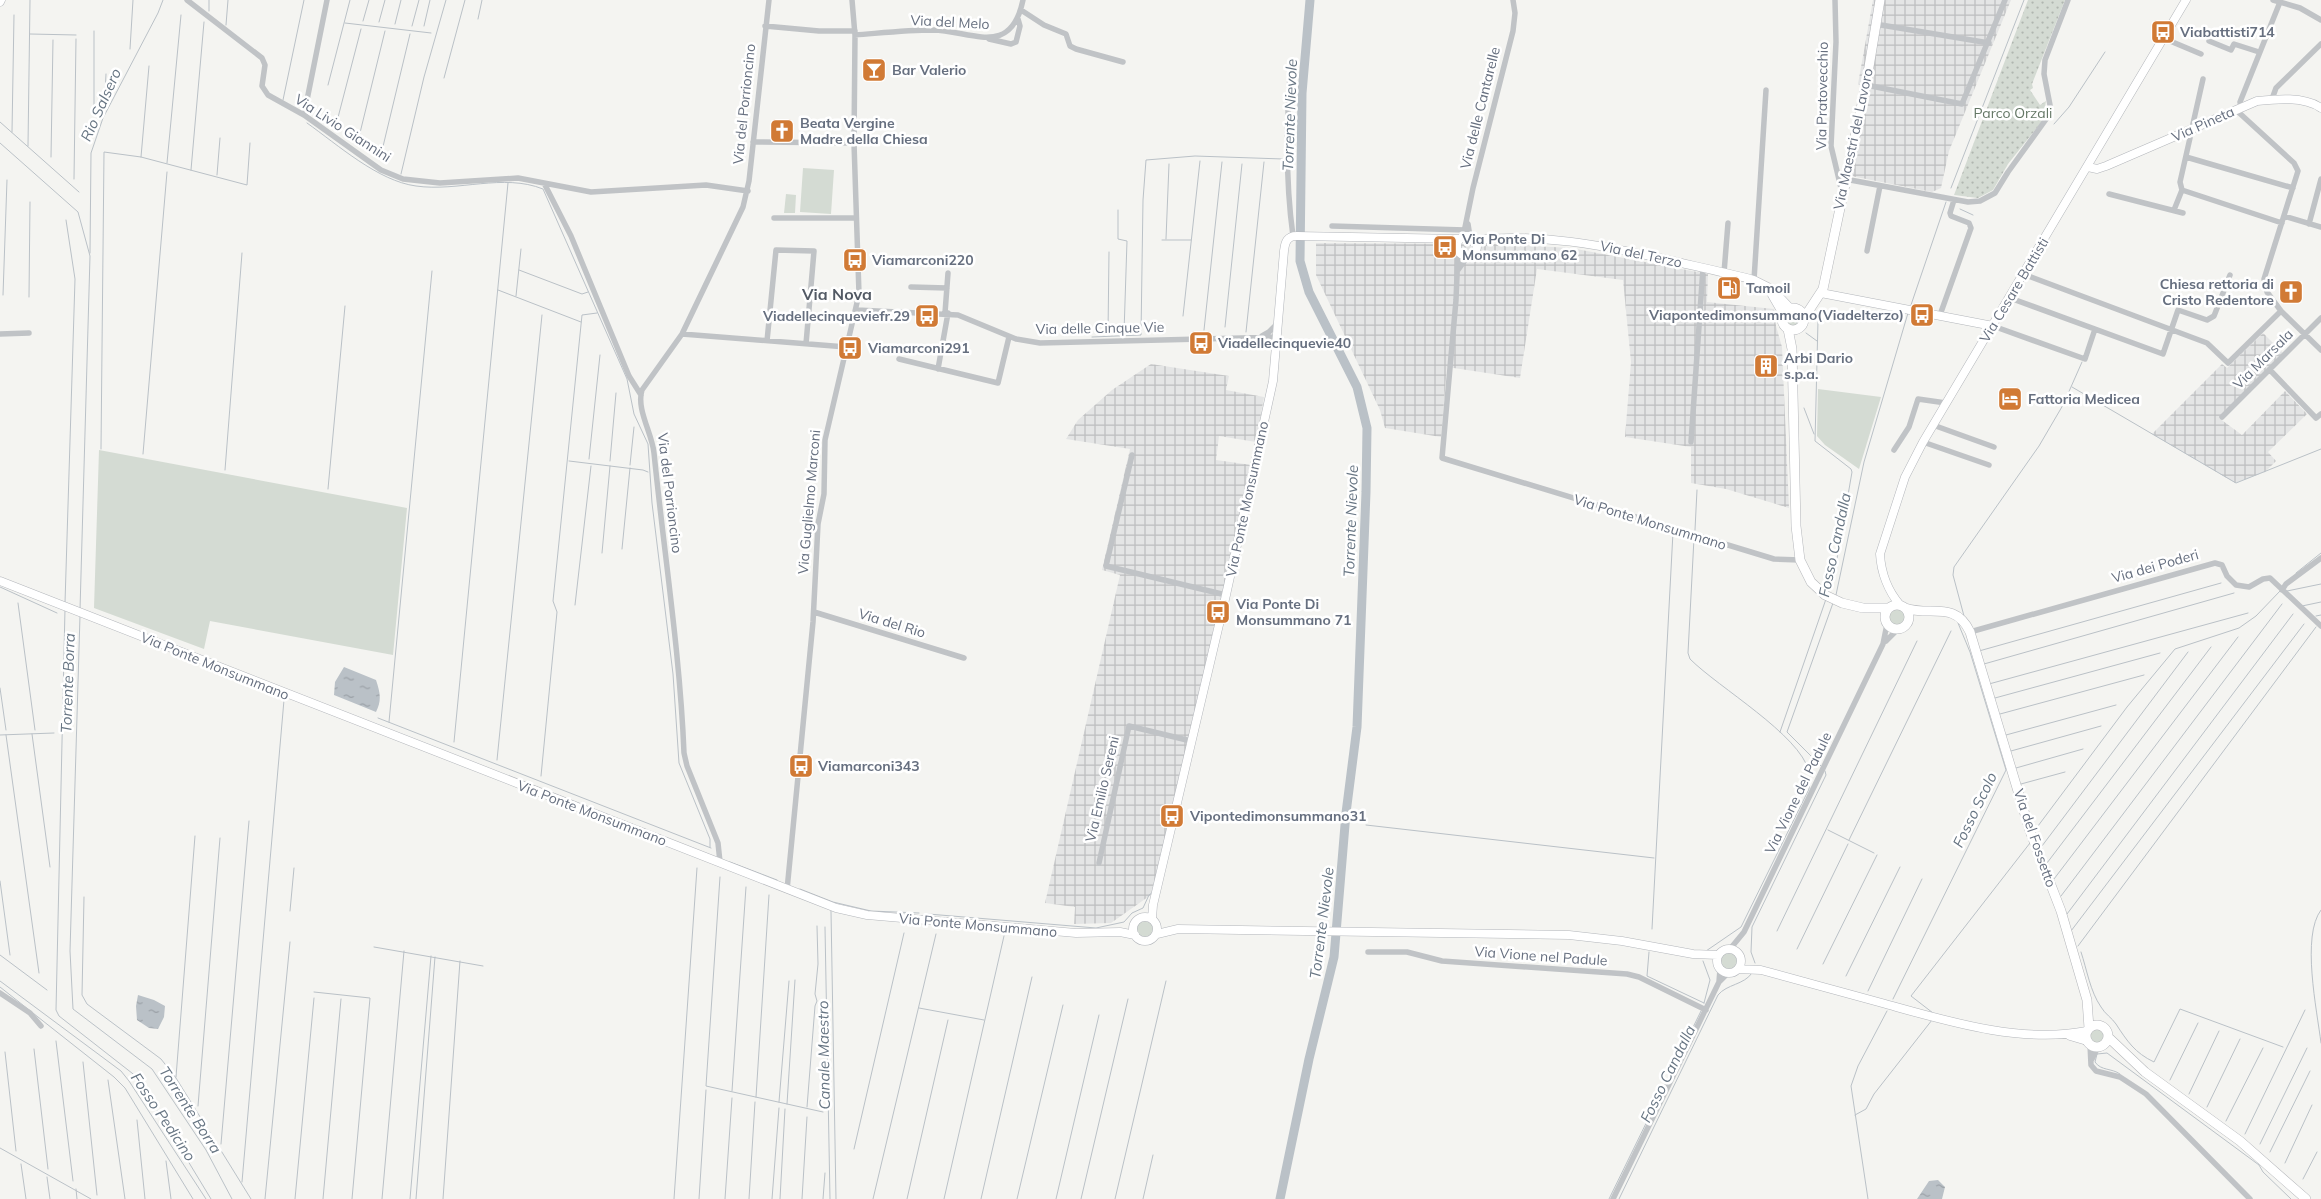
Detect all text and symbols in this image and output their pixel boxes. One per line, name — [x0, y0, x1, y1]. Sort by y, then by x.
street label: Via del Melo — [910, 11, 990, 33]
bus stop icon: Viabattisti714 — [2150, 19, 2176, 45]
place label: Viabattisti714 — [2179, 23, 2275, 41]
street label: Via Pratovecchio — [1812, 42, 1832, 150]
street label: Via del Porrioncino — [729, 43, 759, 165]
street label: Via delle Cantarelle — [1456, 45, 1504, 171]
bar icon: Bar Valerio — [861, 57, 887, 83]
water label: Torrente Nievole — [1278, 58, 1301, 172]
place label: Bar Valerio — [892, 61, 966, 79]
water label: Rio Salsero — [76, 65, 125, 144]
street label: Via Maestri del Lavoro — [1829, 67, 1877, 211]
street label: Via Livio Giannini — [291, 90, 395, 166]
street label: Via Pineta — [2169, 102, 2237, 146]
park label: Parco Orzali — [1974, 104, 2052, 122]
place label: Beata Vergine Madre della Chiesa — [800, 114, 928, 148]
church icon: Beata Vergine Madre della Chiesa — [769, 118, 795, 144]
place label: Via Ponte Di Monsummano 62 — [1461, 230, 1578, 264]
bus stop icon: Via Ponte Di Monsummano 62 — [1432, 234, 1458, 260]
street label: Via Cesare Battisti — [1976, 234, 2052, 346]
street label: Via del Terzo — [1598, 237, 1684, 271]
bus stop icon: Viamarconi220 — [842, 247, 868, 273]
place label: Viamarconi220 — [871, 251, 974, 269]
fuel station icon: Tamoil — [1716, 275, 1742, 301]
place label: Chiesa rettoria di Cristo Redentore — [2160, 275, 2274, 309]
place label: Tamoil — [1746, 279, 1790, 297]
church icon: Chiesa rettoria di Cristo Redentore — [2278, 279, 2304, 305]
district label: Via Nova — [801, 284, 872, 304]
bus stop icon: Viapontedimonsummano(Viadelterzo) — [1909, 302, 1935, 328]
bus stop icon: Viadellecinqueviefr.29 — [914, 303, 940, 329]
place label: Viapontedimonsummano(Viadelterzo) — [1648, 306, 1904, 324]
place label: Viadellecinqueviefr.29 — [762, 307, 910, 325]
street label: Via delle Cinque Vie — [1036, 318, 1164, 338]
street label: Via Marsala — [2229, 325, 2297, 393]
bus stop icon: Viadellecinquevie40 — [1188, 330, 1214, 356]
place label: Viadellecinquevie40 — [1217, 334, 1351, 352]
bus stop icon: Viamarconi291 — [837, 335, 863, 361]
place label: Viamarconi291 — [867, 339, 970, 357]
place label: Arbi Dario s.p.a. — [1784, 349, 1853, 383]
building icon: Arbi Dario s.p.a. — [1753, 353, 1779, 379]
hotel icon: Fattoria Medicea — [1997, 386, 2023, 412]
place label: Fattoria Medicea — [2028, 390, 2140, 408]
street label: Via Ponte Monsummano — [1222, 420, 1272, 578]
street label: Via Guglielmo Marconi — [794, 429, 824, 575]
street label: Via del Porrioncino — [654, 432, 686, 554]
water label: Torrente Nievole — [1339, 464, 1362, 578]
street label: Via Ponte Monsummano — [1571, 490, 1729, 554]
water label: Fosso Candalla — [1814, 491, 1855, 599]
street label: Via dei Poderi — [2110, 545, 2200, 587]
place label: Via Ponte Di Monsummano 71 — [1235, 595, 1352, 629]
bus stop icon: Via Ponte Di Monsummano 71 — [1205, 599, 1231, 625]
street label: Via del Rio — [856, 604, 928, 642]
street label: Via Ponte Monsummano — [138, 628, 292, 704]
water label: Torrente Borra — [56, 633, 79, 733]
street label: Via Vione del Padule — [1761, 729, 1835, 857]
street label: Via Emilio Sereni — [1081, 734, 1123, 844]
bus stop icon: Viamarconi343 — [788, 753, 814, 779]
place label: Viamarconi343 — [817, 757, 920, 775]
water label: Fosso Scolo — [1948, 769, 2001, 851]
street label: Via Ponte Monsummano — [515, 776, 669, 850]
street label: Via del Fossetto — [2010, 786, 2060, 890]
bus stop icon: Vipontedimonsummano31 — [1159, 803, 1185, 829]
place label: Vipontedimonsummano31 — [1189, 807, 1366, 825]
water label: Torrente Nievole — [1305, 866, 1338, 980]
street label: Via Ponte Monsummano — [898, 909, 1058, 941]
street label: Via Vione nel Padule — [1474, 942, 1608, 970]
water label: Canale Maestro — [813, 1000, 834, 1110]
water label: Fosso Candalla — [1636, 1022, 1699, 1126]
water label: Torrente Borra — [155, 1063, 226, 1157]
water label: Fosso Pedicino — [127, 1069, 200, 1165]

